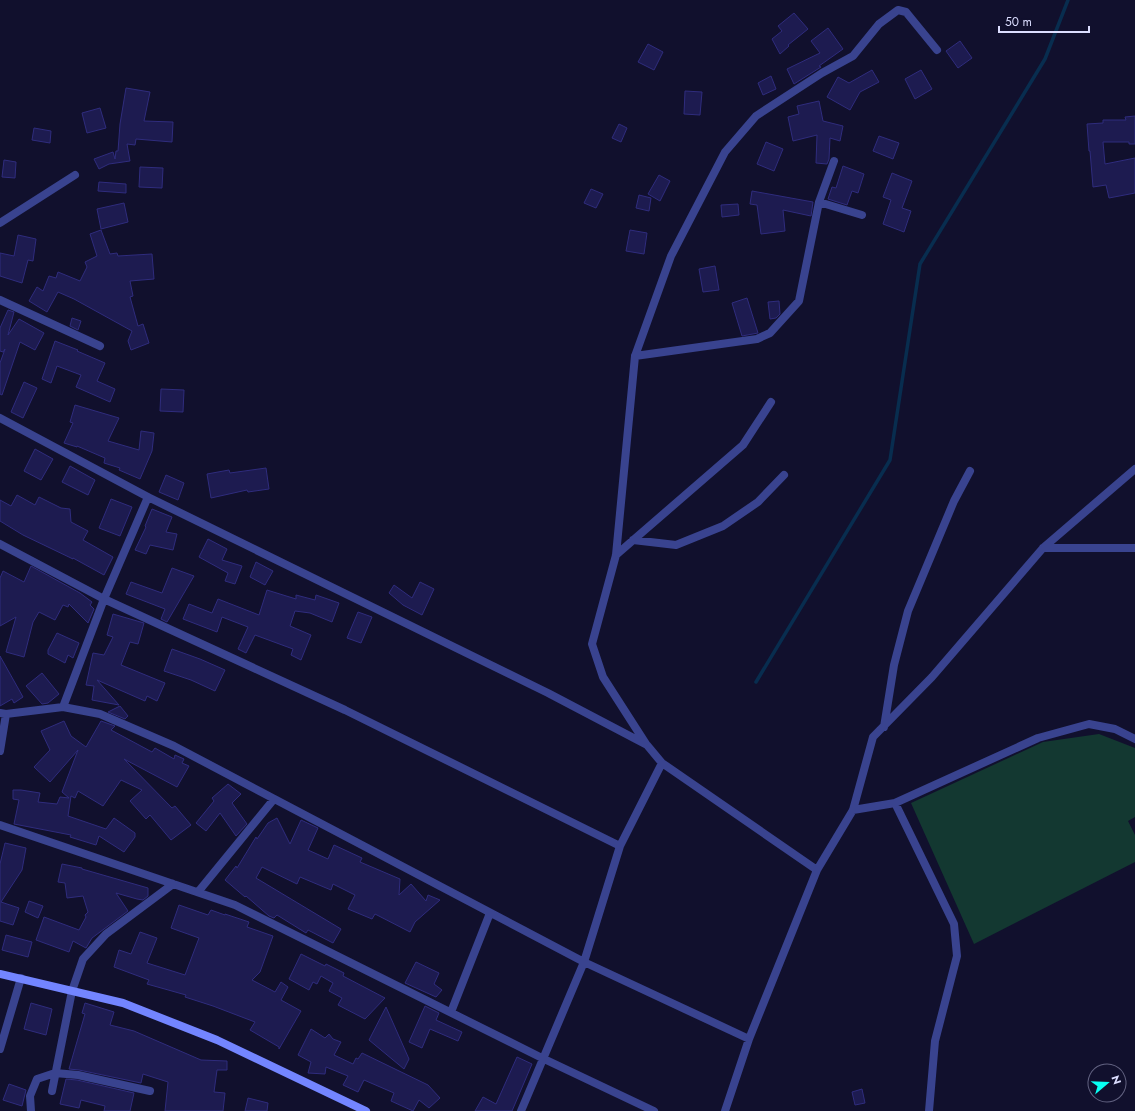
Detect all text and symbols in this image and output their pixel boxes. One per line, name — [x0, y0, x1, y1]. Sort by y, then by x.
scale bar — [999, 8, 1089, 34]
text: 50 m — [1005, 13, 1032, 31]
north arrow — [1087, 1063, 1127, 1103]
text: N — [1107, 1073, 1125, 1086]

